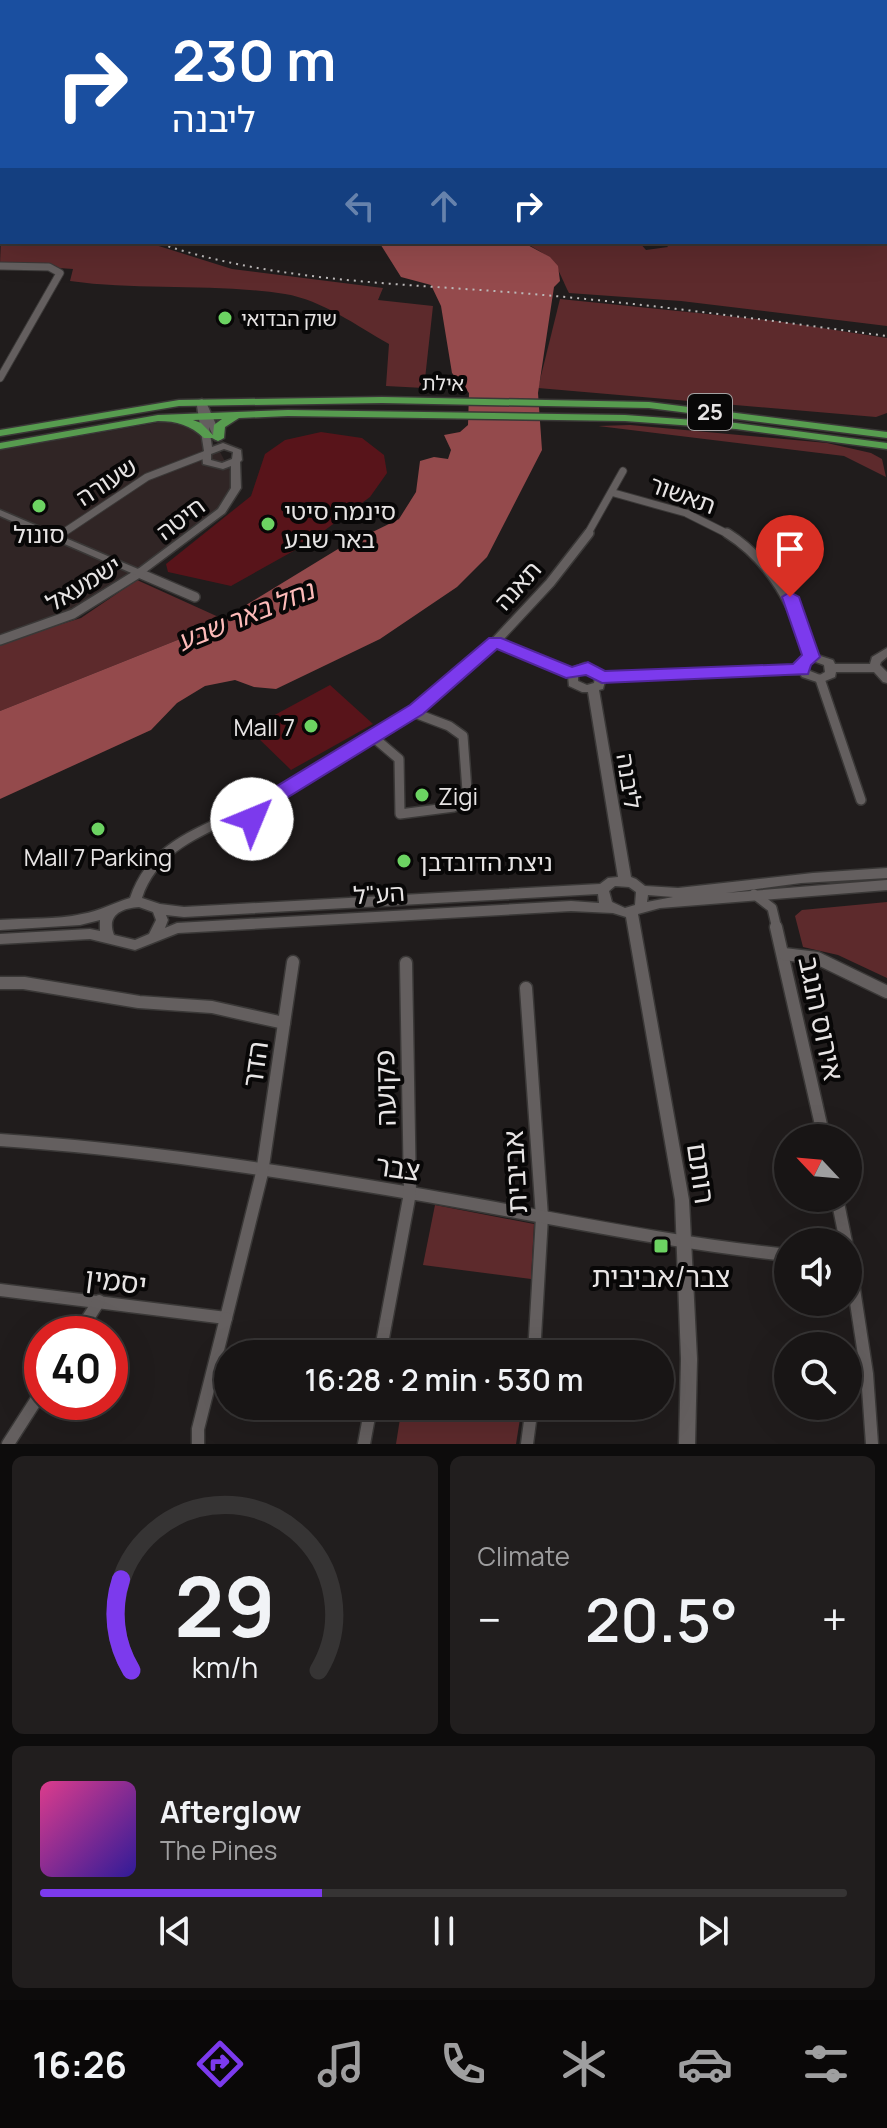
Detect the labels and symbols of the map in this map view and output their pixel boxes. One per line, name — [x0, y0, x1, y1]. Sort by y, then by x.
place label: שוק הבדואי — [241, 305, 337, 332]
marker: שוק הבדואי — [216, 309, 234, 327]
street label: אילת — [422, 369, 464, 397]
road number: 25 — [688, 394, 732, 430]
street label: שעורה — [69, 449, 143, 513]
street label: תאשור — [645, 467, 721, 521]
street label: חיטה — [149, 489, 211, 547]
place label: סינמה סיטי באר שבע — [284, 494, 396, 555]
marker: סונול — [30, 497, 48, 515]
marker: סינמה סיטי באר שבע — [259, 515, 277, 533]
pin — [756, 515, 824, 597]
place label: סונול — [13, 517, 65, 550]
street label: ישמעאל — [39, 548, 127, 618]
street label: תאנה — [486, 553, 548, 617]
water label: נחל באר שבע — [171, 570, 321, 659]
place label: Mall 7 — [233, 710, 295, 743]
marker: Mall 7 — [302, 717, 320, 735]
street label: ליבנה — [609, 751, 651, 811]
position arrow — [210, 777, 294, 861]
place label: Zigi — [438, 779, 478, 812]
marker: Zigi — [413, 786, 431, 804]
marker: Mall 7 Parking — [89, 820, 107, 838]
place label: Mall 7 Parking — [24, 840, 172, 873]
place label: ניצת הדובדבן — [420, 845, 553, 878]
marker: ניצת הדובדבן — [395, 852, 413, 870]
street label: הע"ל — [352, 875, 406, 911]
street label: אירוס הנגב — [790, 952, 854, 1084]
street label: הדר — [232, 1038, 276, 1090]
street label: פקועה — [364, 1049, 404, 1127]
north arrow — [774, 1124, 862, 1212]
street label: אביבית — [493, 1130, 535, 1214]
street label: רותם — [679, 1140, 725, 1206]
street label: צבר — [373, 1145, 423, 1189]
marker: צבר/אביבית — [652, 1237, 670, 1255]
street label: יסמין — [83, 1257, 149, 1303]
place label: צבר/אביבית — [592, 1257, 730, 1295]
speed limit sign: 40 — [24, 1316, 128, 1420]

